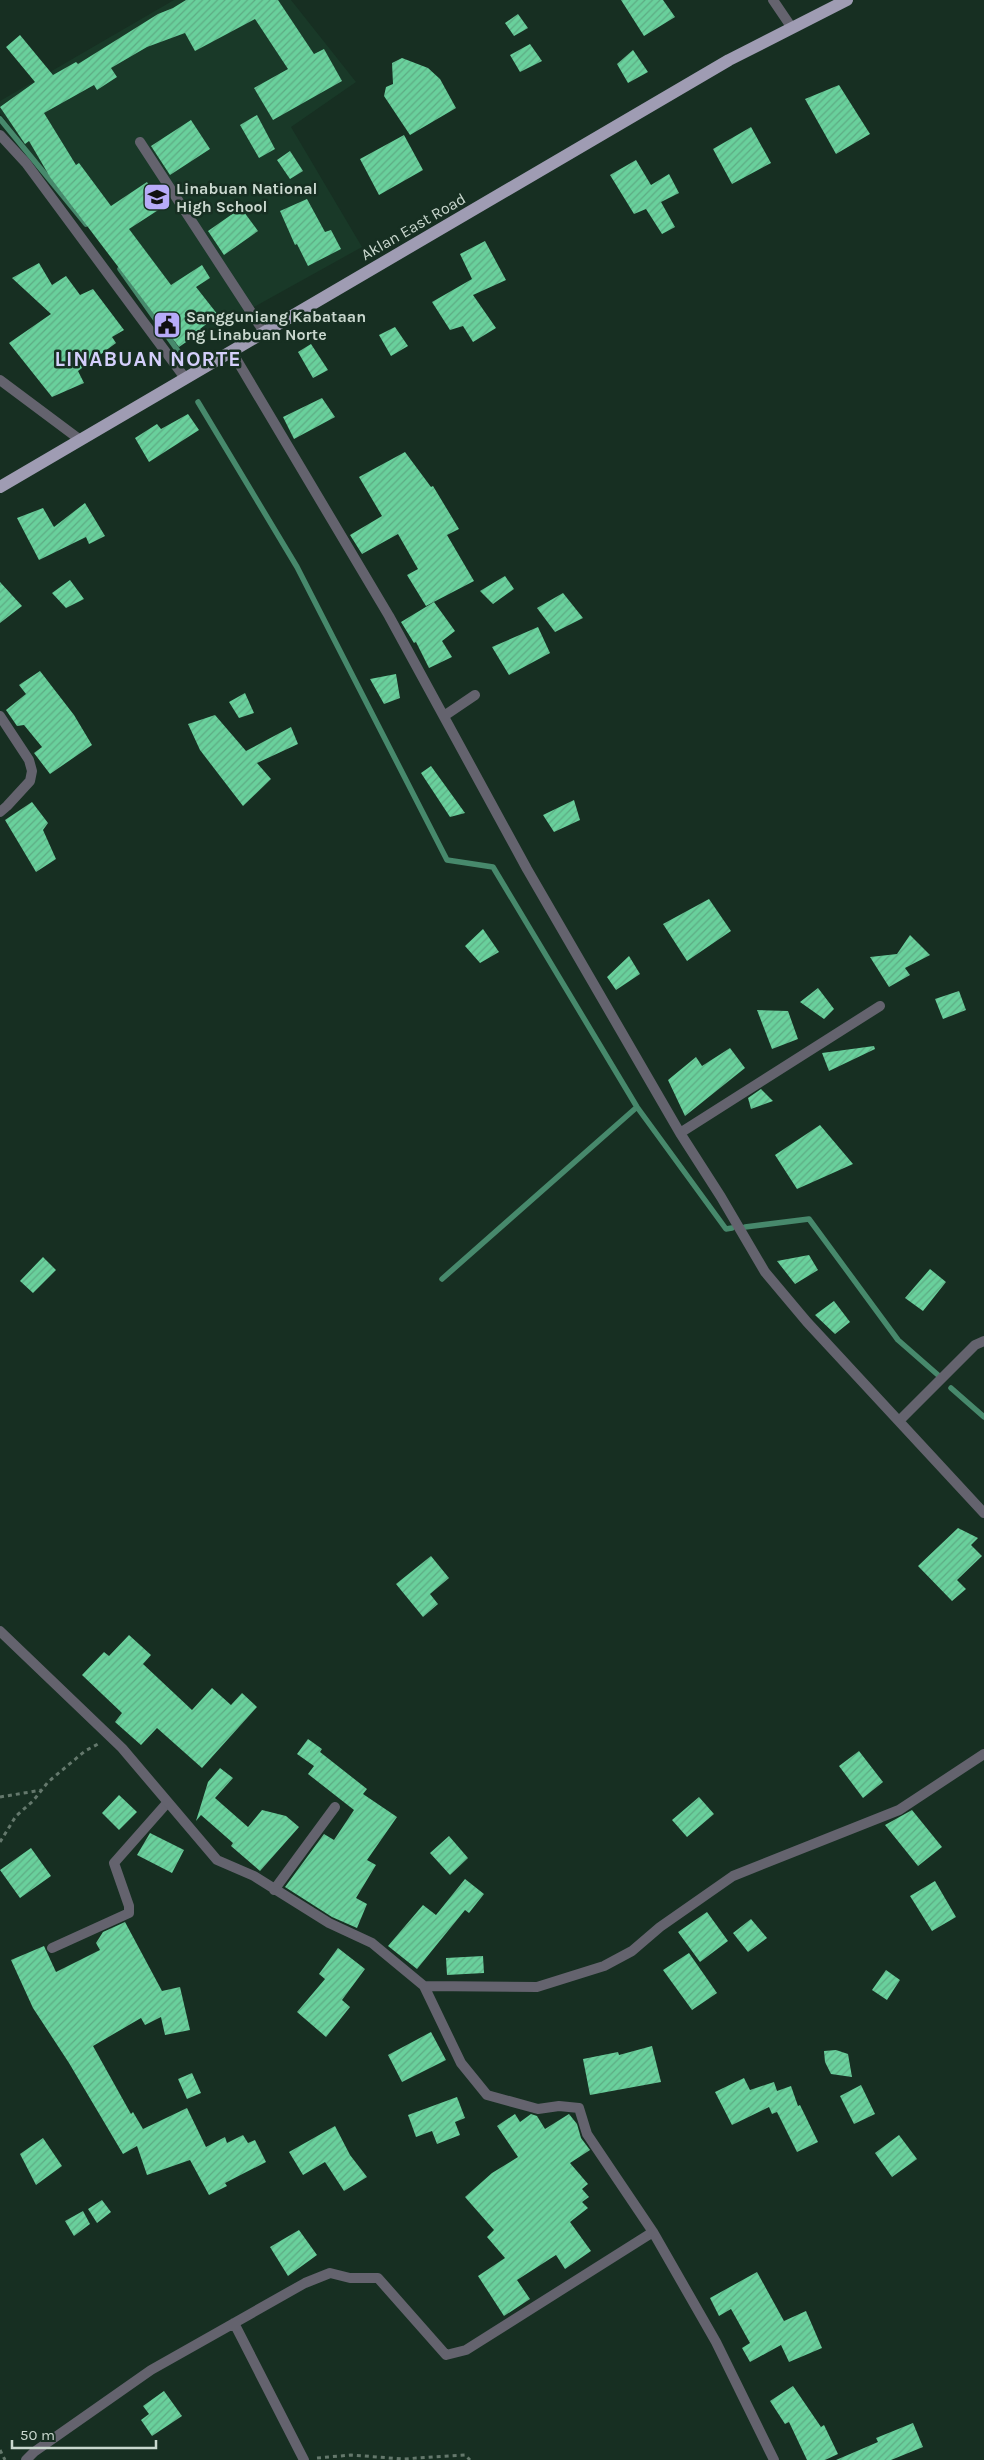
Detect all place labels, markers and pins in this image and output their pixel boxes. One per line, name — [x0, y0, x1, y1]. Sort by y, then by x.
place label: Linabuan National High School — [176, 179, 317, 216]
school or university icon: Linabuan National High School — [142, 182, 172, 212]
place label: Sangguniang Kabataan ng Linabuan Norte — [186, 307, 366, 344]
public building icon: Sangguniang Kabataan ng Linabuan Norte — [152, 310, 182, 340]

